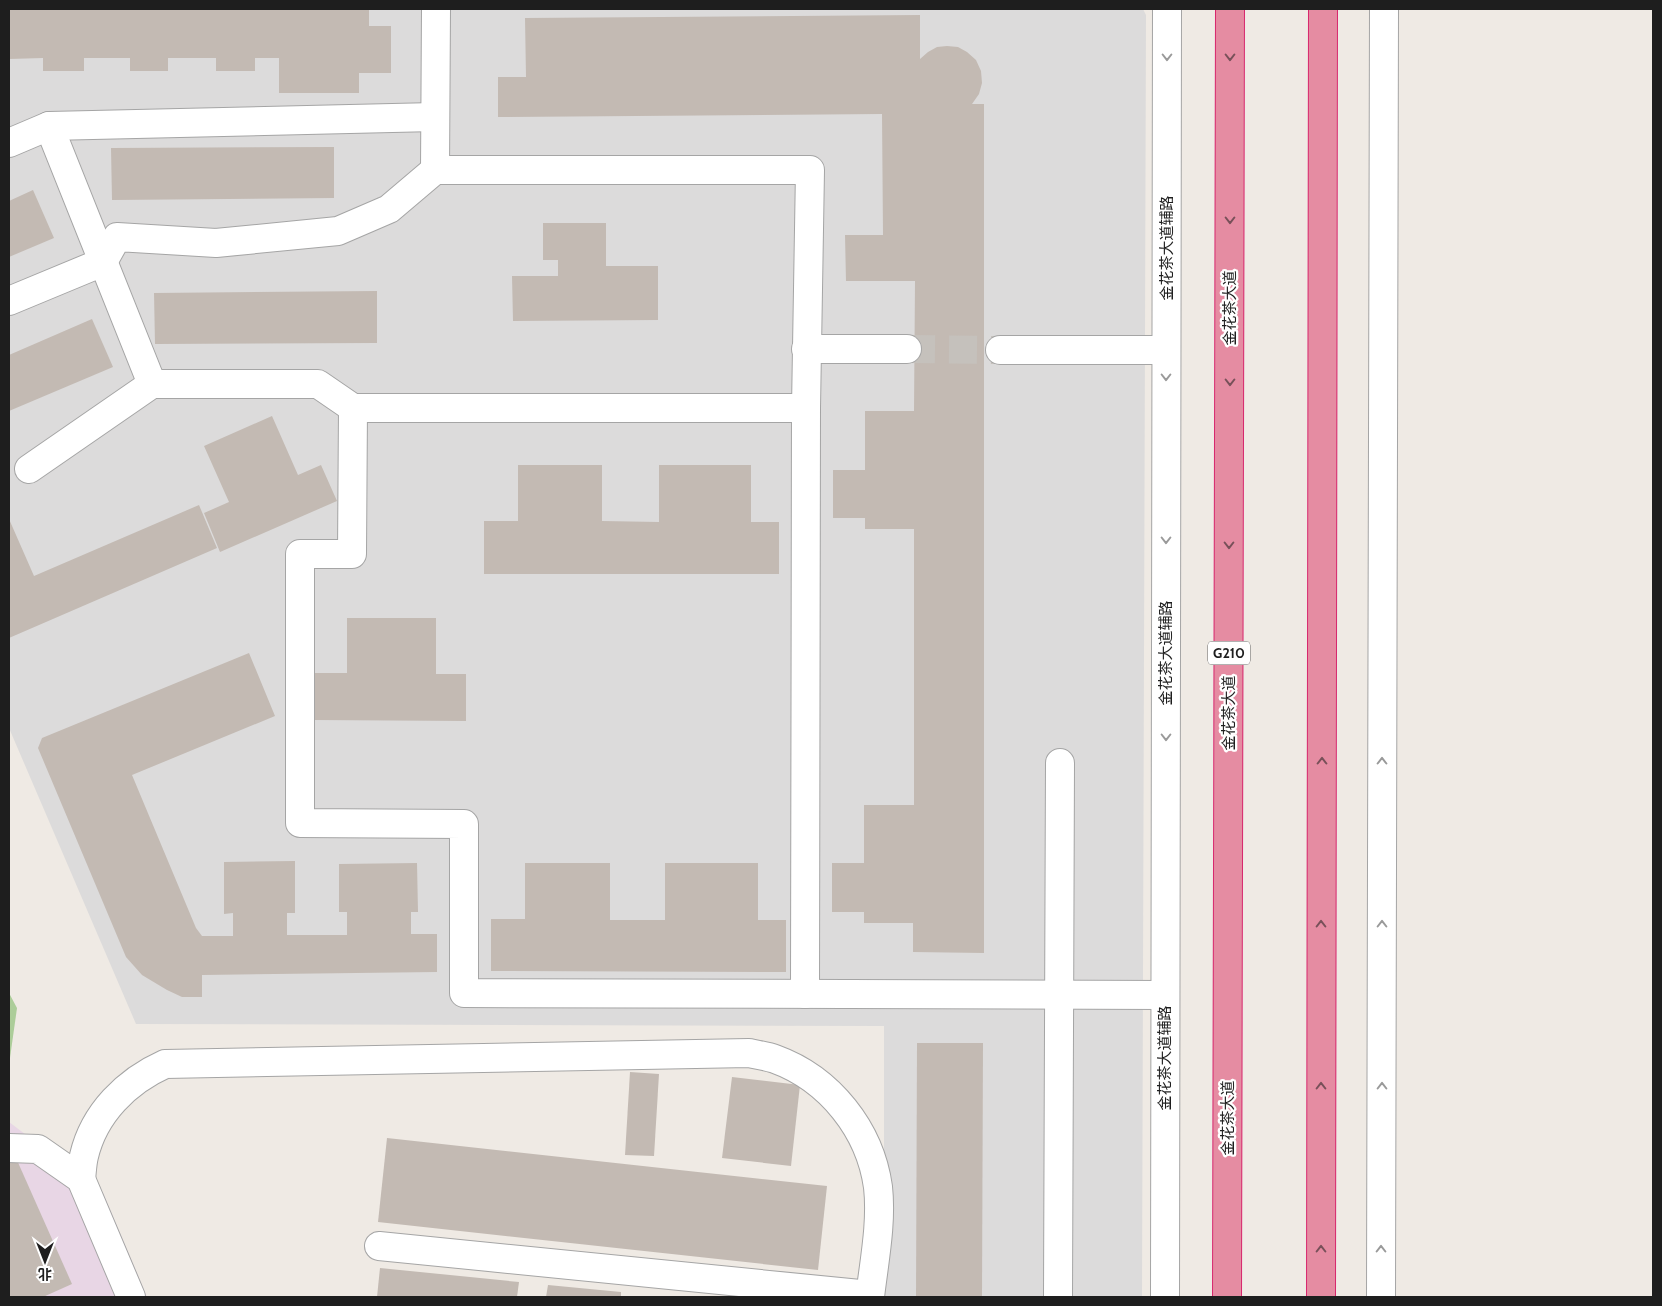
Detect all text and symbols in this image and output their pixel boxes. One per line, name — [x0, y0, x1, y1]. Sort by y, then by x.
one-way arrow — [1162, 54, 1172, 62]
one-way arrow — [1225, 54, 1235, 62]
street label: 金花茶大道辅路 — [1158, 195, 1176, 301]
one-way arrow — [1225, 216, 1235, 224]
street label: 金花茶大道 — [1221, 270, 1239, 346]
one-way arrow — [1161, 374, 1171, 382]
one-way arrow — [1225, 379, 1235, 387]
one-way arrow — [1161, 536, 1171, 544]
one-way arrow — [1224, 542, 1234, 549]
street label: 金花茶大道辅路 — [1157, 600, 1175, 706]
road number: G210 — [1208, 641, 1250, 664]
street label: 金花茶大道 — [1220, 675, 1238, 751]
one-way arrow — [1161, 734, 1171, 742]
one-way arrow — [1317, 757, 1327, 764]
one-way arrow — [1377, 757, 1387, 764]
one-way arrow — [1316, 919, 1326, 927]
one-way arrow — [1377, 919, 1387, 927]
street label: 金花茶大道辅路 — [1156, 1005, 1174, 1111]
street label: 金花茶大道 — [1219, 1080, 1237, 1156]
one-way arrow — [1316, 1082, 1326, 1090]
one-way arrow — [1377, 1082, 1387, 1090]
north arrow — [20, 1236, 70, 1286]
one-way arrow — [1316, 1244, 1326, 1252]
one-way arrow — [1376, 1244, 1386, 1252]
text: 北 — [38, 1265, 52, 1283]

